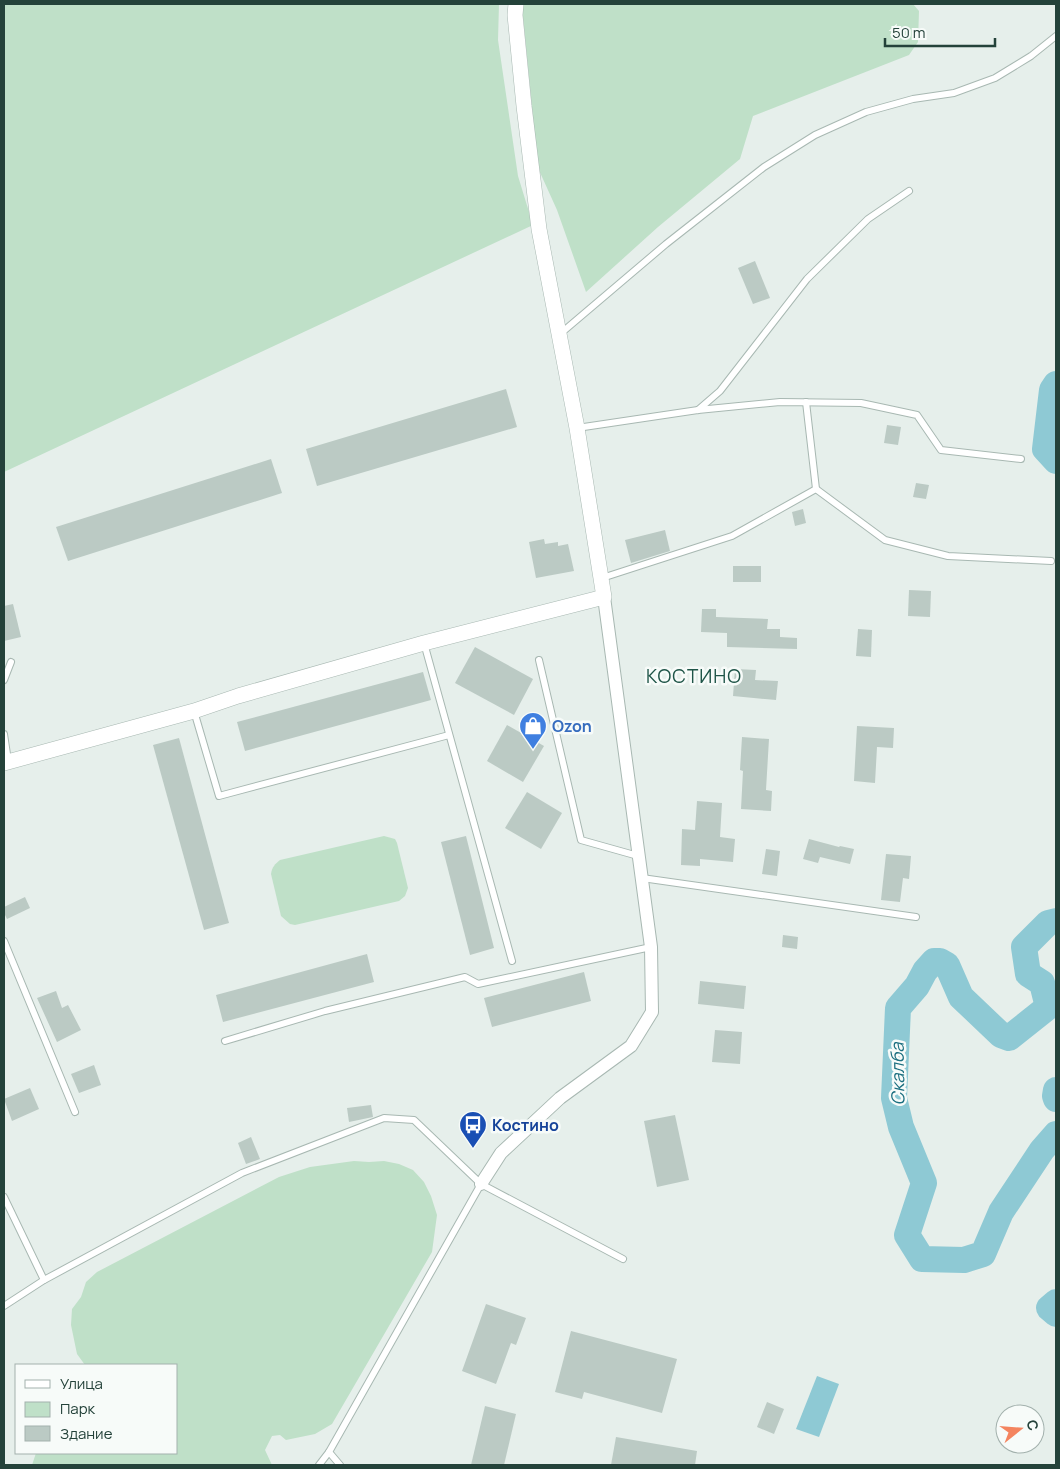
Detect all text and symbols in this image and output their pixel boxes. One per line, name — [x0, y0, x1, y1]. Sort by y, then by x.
scale bar — [885, 15, 995, 47]
text: 50 m — [892, 22, 926, 43]
district label: КОСТИНО — [646, 663, 742, 689]
shop icon: Ozon — [518, 711, 548, 750]
place label: Ozon — [552, 715, 592, 737]
water label: Скалба — [884, 1041, 910, 1106]
bus stop icon: Костино — [458, 1110, 488, 1149]
place label: Костино — [492, 1114, 559, 1136]
legend — [15, 1364, 178, 1454]
text: Улица — [60, 1373, 103, 1394]
text: Парк — [60, 1398, 96, 1419]
north arrow — [995, 1404, 1045, 1454]
text: С — [1022, 1417, 1044, 1433]
text: Здание — [60, 1423, 113, 1444]

